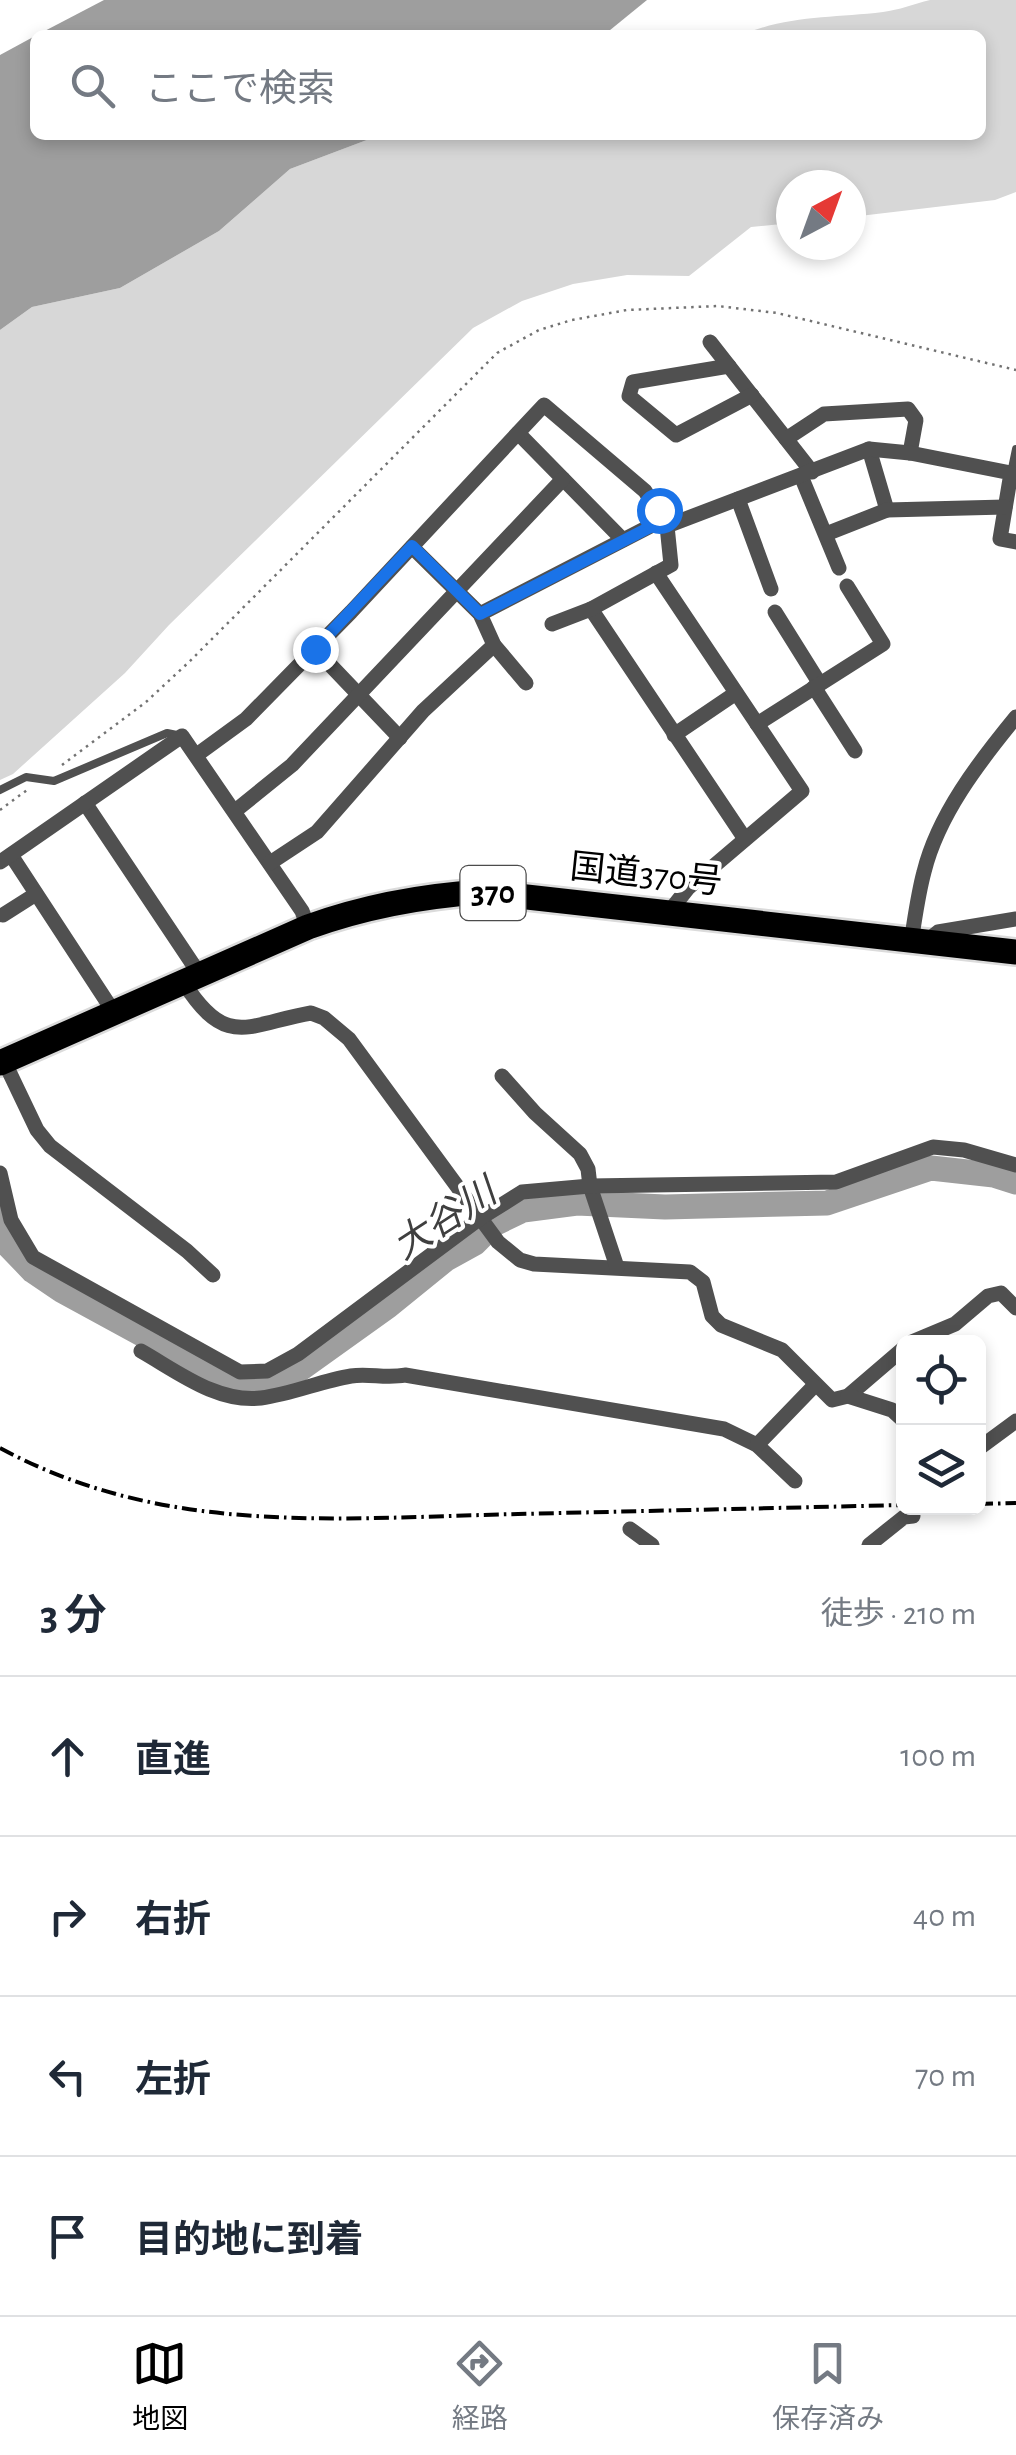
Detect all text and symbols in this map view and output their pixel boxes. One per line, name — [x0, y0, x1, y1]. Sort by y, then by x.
search box — [30, 30, 986, 140]
icon: search — [65, 58, 120, 113]
text: ここで検索 — [145, 71, 335, 109]
north arrow — [776, 170, 866, 260]
route start — [637, 488, 683, 534]
route end — [293, 627, 339, 673]
street label: 国道370号 — [568, 848, 724, 900]
road number: 370 — [460, 866, 526, 920]
water label: 大谷川 — [386, 1169, 507, 1267]
map controls — [896, 1335, 986, 1515]
button: locate — [896, 1335, 986, 1425]
button: layers — [896, 1425, 986, 1515]
text: 3 分 — [40, 1595, 106, 1637]
text: 徒歩 · 210 m — [821, 1598, 976, 1630]
icon: ahead — [40, 1729, 95, 1784]
text: 100 m — [900, 1740, 976, 1772]
text: 直進 — [135, 1742, 211, 1780]
icon: right — [40, 1889, 95, 1944]
text: 40 m — [913, 1900, 976, 1932]
text: 右折 — [135, 1902, 211, 1940]
icon: left — [40, 2049, 95, 2104]
text: 70 m — [915, 2060, 976, 2092]
text: 左折 — [135, 2062, 211, 2100]
icon: arrive — [40, 2209, 95, 2264]
text: 目的地に到着 — [135, 2222, 363, 2260]
tab: 地図 — [132, 2336, 188, 2437]
tab: 経路 — [452, 2336, 508, 2437]
tab: 保存済み — [772, 2336, 884, 2437]

